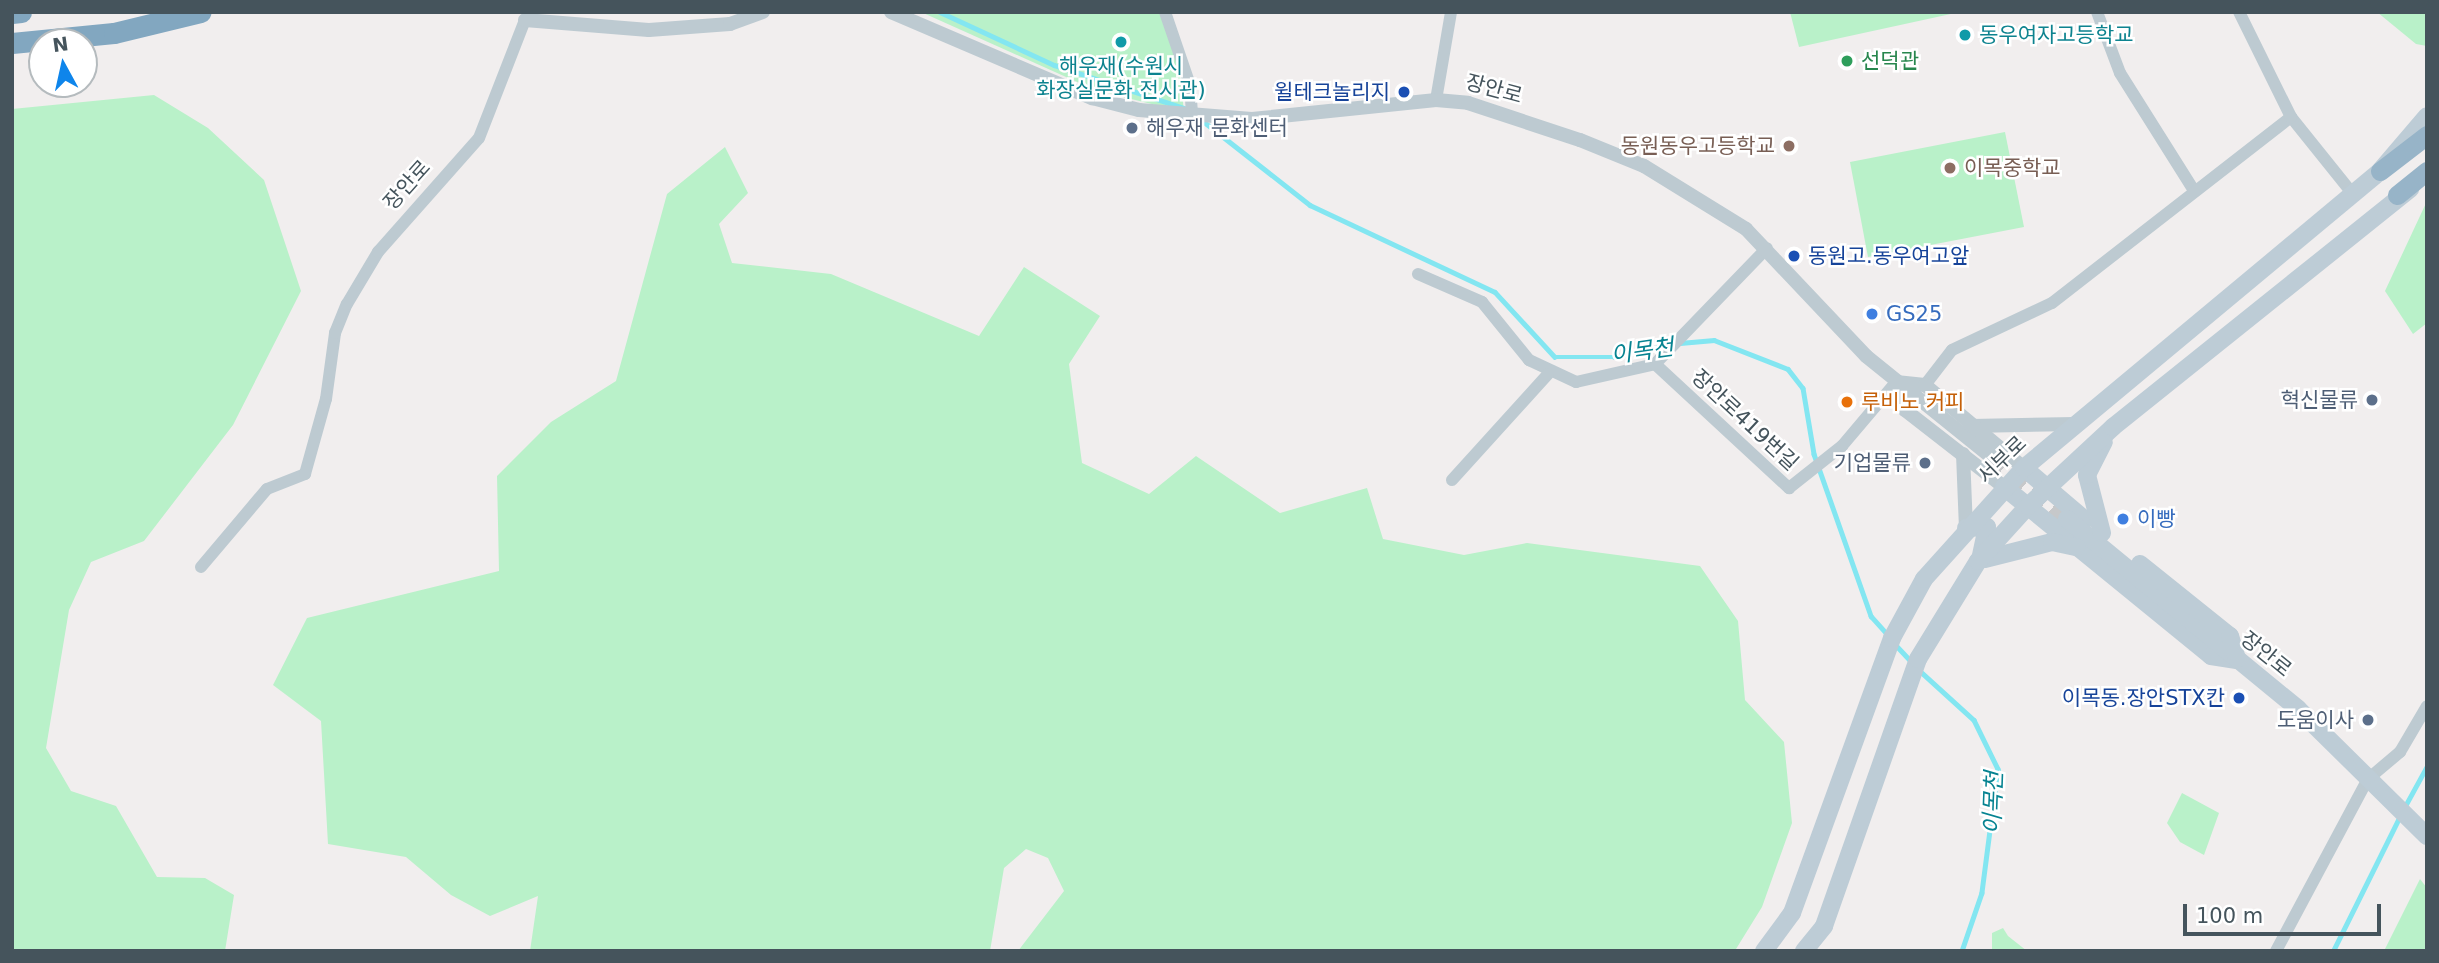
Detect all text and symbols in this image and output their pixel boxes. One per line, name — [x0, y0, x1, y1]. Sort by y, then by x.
place label: 동우여자고등학교 — [1979, 22, 2134, 48]
marker: 동우여자고등학교 — [1957, 27, 1973, 43]
north arrow — [28, 28, 98, 98]
text: N — [51, 32, 70, 56]
marker: 해우재(수원시 화장실문화 전시관) — [1113, 34, 1129, 50]
place label: 선덕관 — [1861, 48, 1919, 74]
place label: 해우재(수원시 화장실문화 전시관) — [1036, 53, 1206, 103]
marker: 선덕관 — [1839, 53, 1855, 69]
street label: 장안로 — [1463, 69, 1525, 109]
place label: 윌테크놀리지 — [1274, 79, 1390, 105]
marker: 윌테크놀리지 — [1396, 84, 1412, 100]
place label: 해우재 문화센터 — [1146, 115, 1288, 141]
marker: 해우재 문화센터 — [1124, 120, 1140, 136]
place label: 동원동우고등학교 — [1620, 133, 1775, 159]
marker: 동원동우고등학교 — [1781, 138, 1797, 154]
street label: 장안로 — [378, 155, 436, 215]
place label: 이목중학교 — [1964, 155, 2061, 181]
marker: 이목중학교 — [1942, 160, 1958, 176]
place label: 동원고.동우여고앞 — [1808, 243, 1969, 269]
marker: 동원고.동우여고앞 — [1786, 248, 1802, 264]
place label: GS25 — [1886, 301, 1942, 327]
marker: GS25 — [1864, 306, 1880, 322]
water label: 이목천 — [1609, 333, 1675, 369]
street label: 장안로419번길 — [1686, 364, 1804, 476]
place label: 혁신물류 — [2281, 387, 2358, 413]
place label: 루비노 커피 — [1861, 389, 1964, 415]
marker: 혁신물류 — [2364, 392, 2380, 408]
marker: 루비노 커피 — [1839, 394, 1855, 410]
street label: 서부로 — [1972, 431, 2032, 489]
place label: 기업물류 — [1834, 450, 1911, 476]
marker: 기업물류 — [1917, 455, 1933, 471]
place label: 이빵 — [2137, 506, 2176, 532]
marker: 이빵 — [2115, 511, 2131, 527]
street label: 장안로 — [2236, 626, 2296, 682]
place label: 이목동.장안STX칸 — [2062, 685, 2225, 711]
marker: 이목동.장안STX칸 — [2231, 690, 2247, 706]
place label: 도움이사 — [2277, 707, 2354, 733]
marker: 도움이사 — [2360, 712, 2376, 728]
water label: 이목천 — [1978, 771, 2008, 835]
scale bar — [2187, 890, 2385, 934]
text: 100 m — [2196, 904, 2263, 928]

